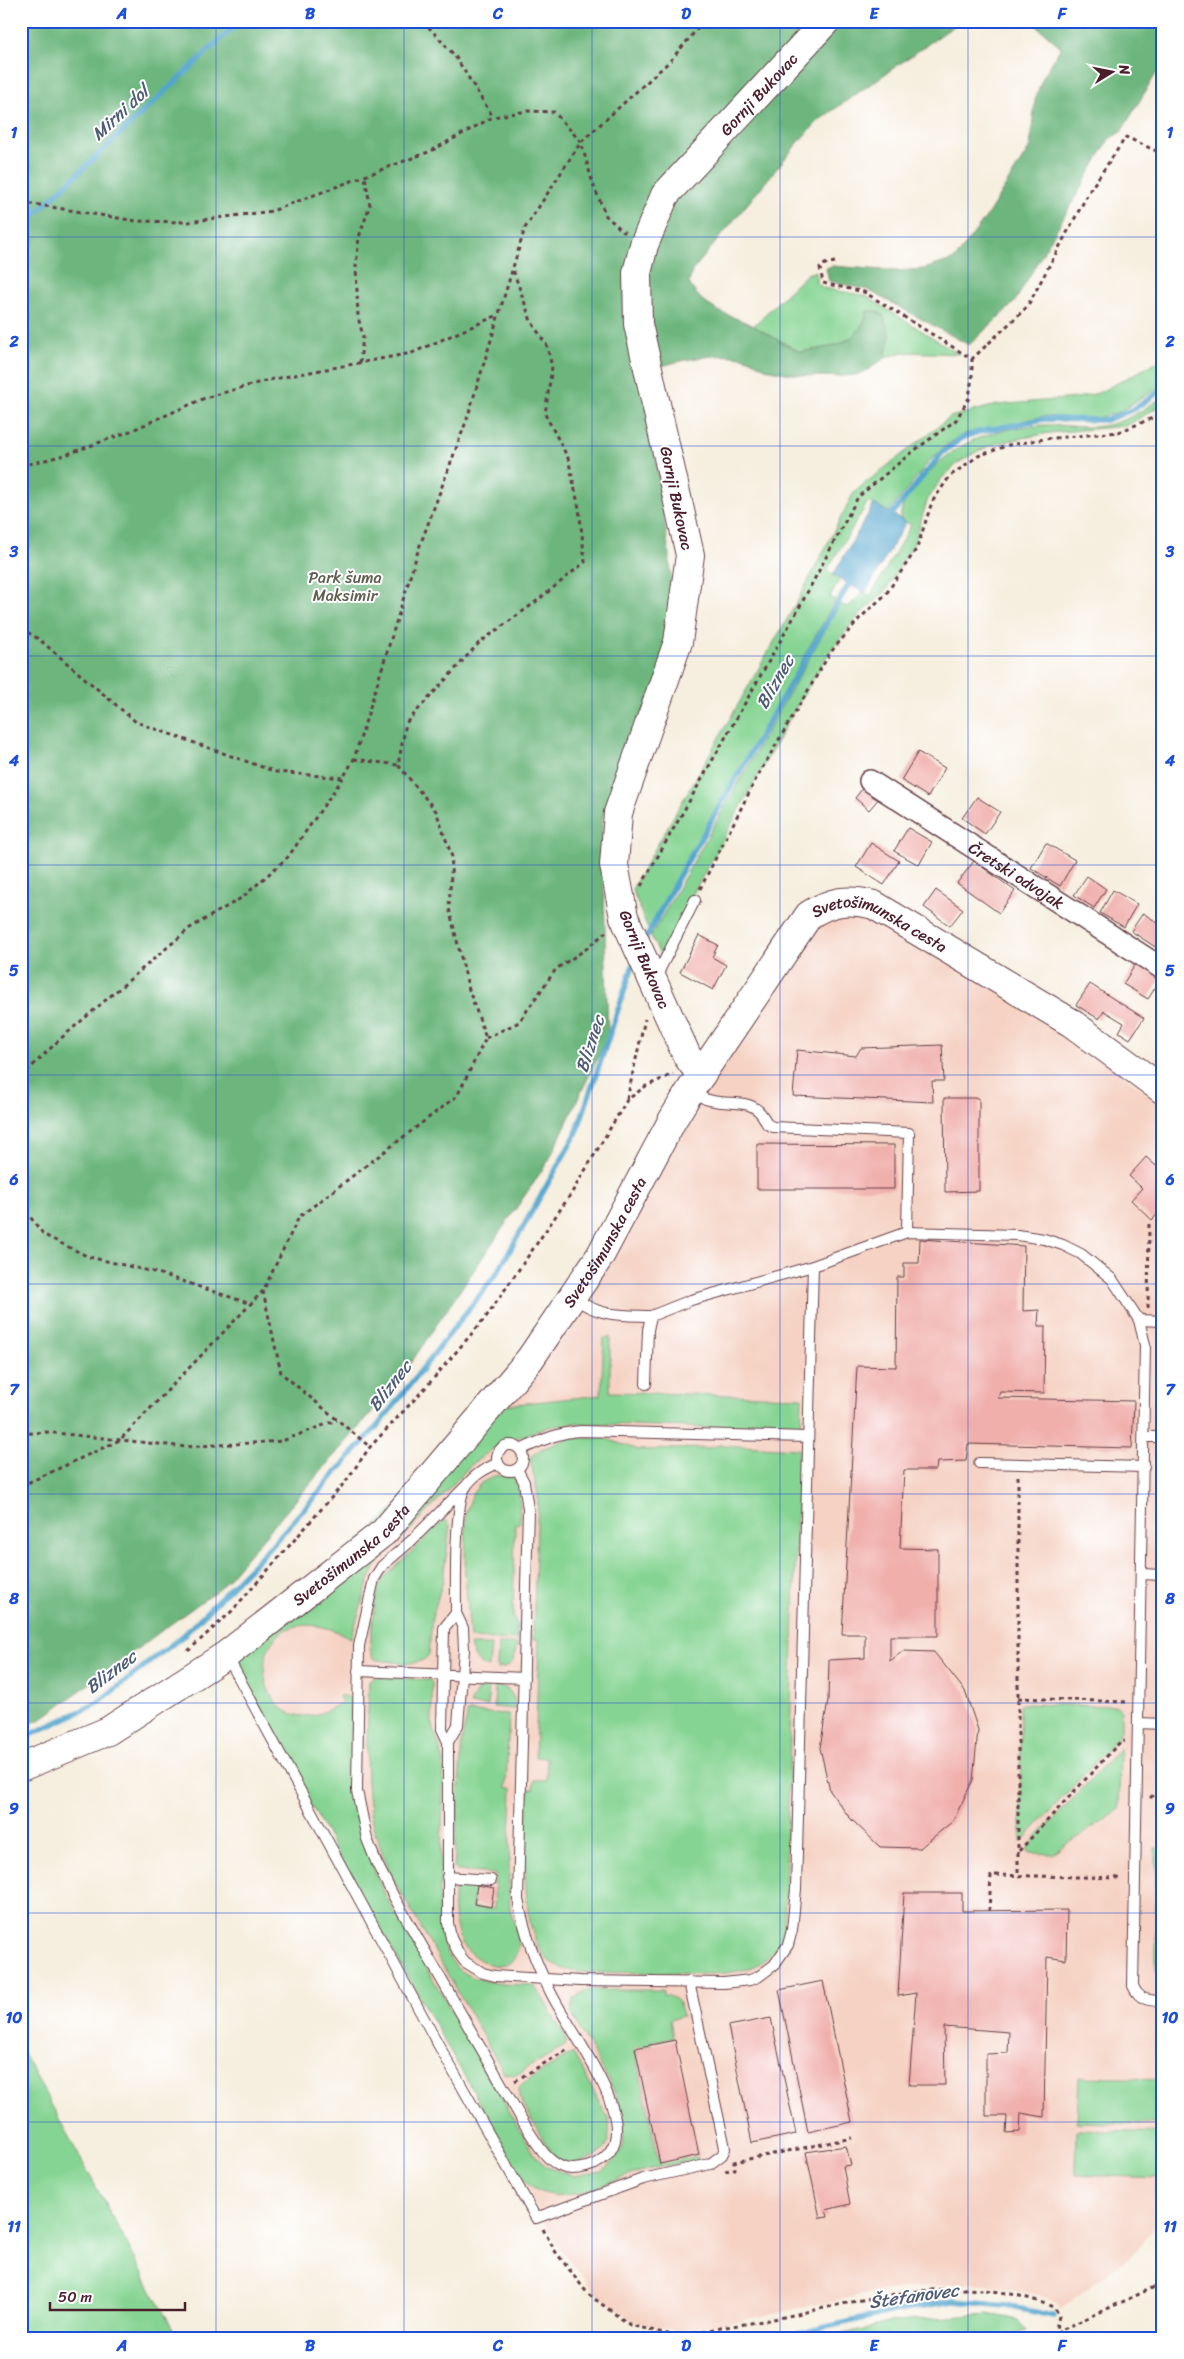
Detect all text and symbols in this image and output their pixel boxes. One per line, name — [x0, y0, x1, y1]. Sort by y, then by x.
text: A — [116, 0, 127, 28]
text: B — [305, 0, 316, 28]
text: C — [492, 0, 504, 28]
text: D — [681, 0, 691, 28]
text: E — [870, 0, 880, 28]
text: F — [1057, 0, 1068, 28]
street label: Gornji Bukovac — [712, 46, 805, 143]
north arrow — [1086, 48, 1136, 98]
text: N — [1111, 62, 1138, 77]
water label: Mirni dol — [84, 75, 159, 149]
text: 1 — [11, 118, 18, 147]
text: 1 — [1167, 118, 1174, 147]
text: 2 — [8, 327, 19, 356]
text: 2 — [1164, 327, 1175, 356]
street label: Gornji Bukovac — [651, 444, 702, 553]
text: 3 — [9, 537, 19, 566]
text: 3 — [1165, 537, 1175, 566]
park label: Park šuma Maksimir — [308, 563, 382, 610]
water label: Bliznec — [747, 647, 804, 715]
text: 4 — [8, 746, 19, 775]
text: 4 — [1164, 746, 1175, 775]
street label: Čretski odvojak — [962, 834, 1070, 917]
street label: Svetošimunska cesta — [806, 887, 953, 961]
street label: Gornji Bukovac — [611, 905, 678, 1013]
text: 5 — [9, 956, 19, 985]
text: 5 — [1165, 956, 1175, 985]
water label: Bliznec — [566, 1010, 615, 1077]
text: 6 — [8, 1165, 19, 1194]
text: 6 — [1164, 1165, 1175, 1194]
street label: Svetošimunska cesta — [555, 1172, 655, 1314]
water label: Bliznec — [360, 1352, 422, 1419]
text: 7 — [9, 1375, 20, 1404]
text: 7 — [1165, 1375, 1176, 1404]
street label: Svetošimunska cesta — [286, 1497, 418, 1614]
text: 8 — [8, 1584, 19, 1613]
text: 8 — [1164, 1584, 1175, 1613]
water label: Bliznec — [78, 1641, 145, 1702]
text: 9 — [9, 1794, 19, 1823]
text: 9 — [1165, 1794, 1175, 1823]
text: 10 — [6, 2003, 22, 2032]
text: 10 — [1162, 2003, 1178, 2032]
text: 11 — [7, 2212, 21, 2241]
text: 11 — [1163, 2212, 1177, 2241]
water label: Štefanovec — [867, 2274, 963, 2318]
scale bar — [50, 2279, 185, 2311]
text: 50 m — [58, 2284, 93, 2310]
text: A — [116, 2331, 127, 2359]
text: B — [305, 2331, 316, 2359]
text: C — [492, 2331, 504, 2359]
text: D — [681, 2331, 691, 2359]
text: E — [870, 2331, 880, 2359]
text: F — [1057, 2331, 1068, 2359]

